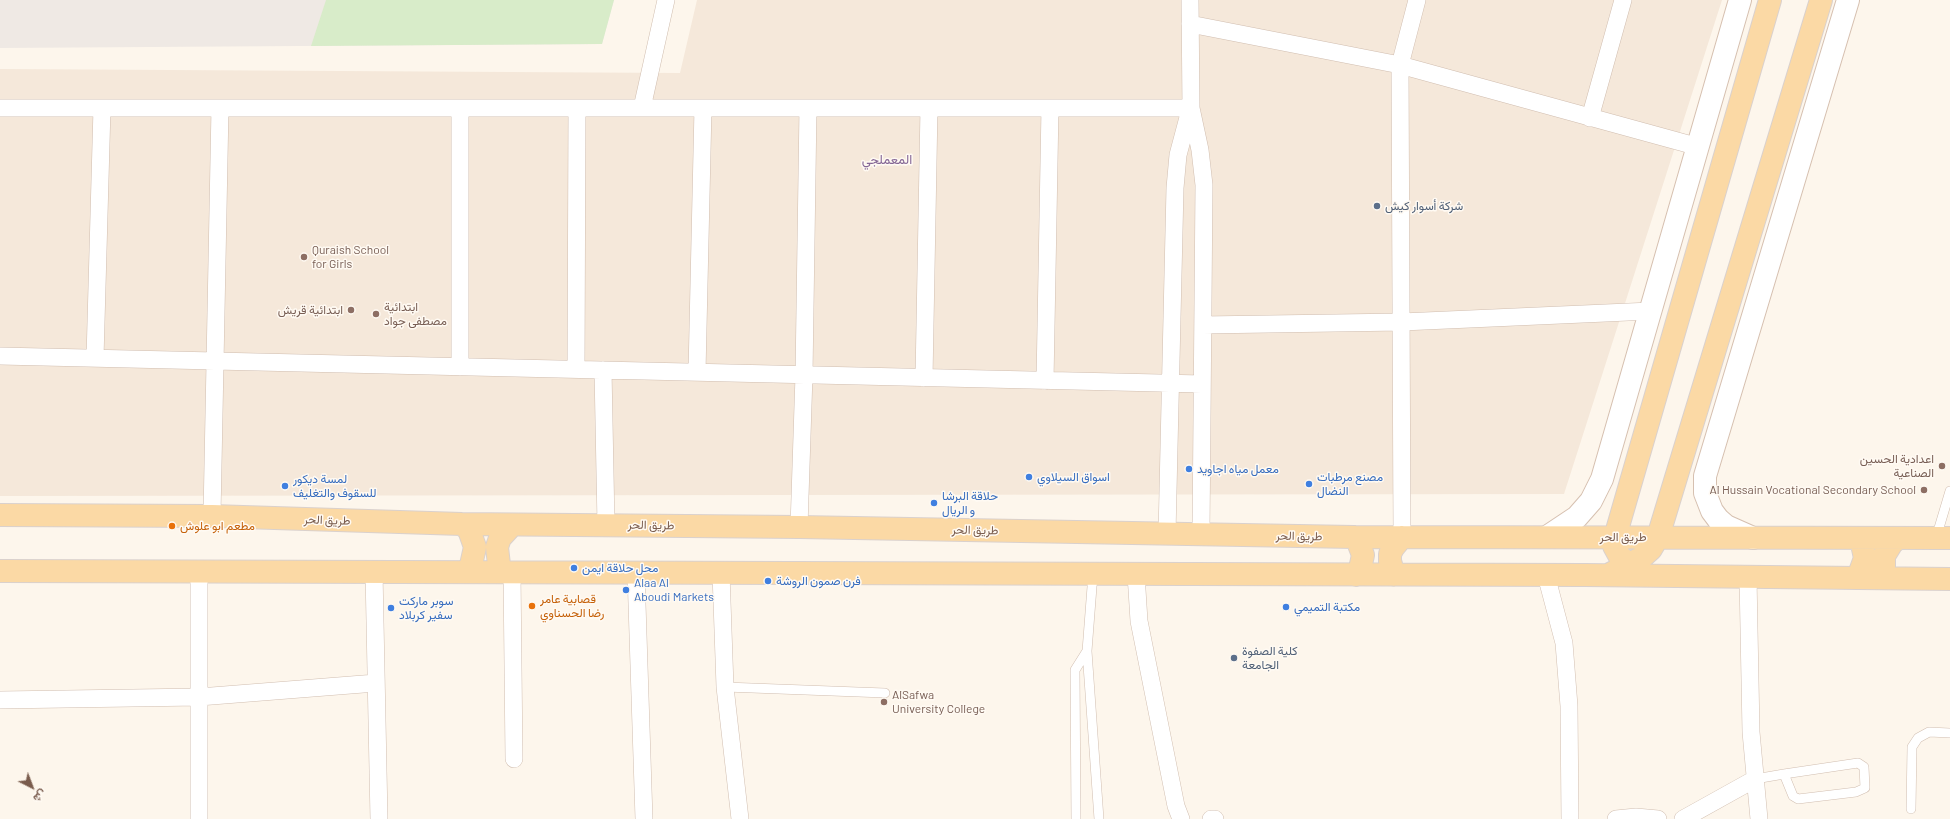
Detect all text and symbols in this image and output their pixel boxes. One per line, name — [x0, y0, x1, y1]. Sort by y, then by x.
district label: المعملجي — [862, 152, 912, 168]
place label: شركة أسوار كيش — [1385, 199, 1463, 213]
marker: شركة أسوار كيش — [1372, 201, 1382, 211]
place label: Quraish School for Girls — [312, 243, 389, 271]
marker: Quraish School for Girls — [299, 252, 309, 262]
place label: ابتدائية مصطفى جواد — [384, 300, 447, 328]
place label: ابتدائية قريش — [278, 303, 343, 317]
marker: ابتدائية قريش — [346, 305, 356, 315]
marker: ابتدائية مصطفى جواد — [371, 309, 381, 319]
place label: اعدادية الحسين الصناعية — [1860, 452, 1934, 480]
marker: اعدادية الحسين الصناعية — [1937, 461, 1947, 471]
place label: معمل مياه اجاويد — [1197, 462, 1279, 476]
marker: معمل مياه اجاويد — [1184, 464, 1194, 474]
place label: اسواق السيلاوي — [1037, 470, 1110, 484]
place label: مصنع مرطبات النضال — [1317, 470, 1383, 498]
place label: لمسة ديكور للسقوف والتغليف — [293, 472, 377, 500]
marker: اسواق السيلاوي — [1024, 472, 1034, 482]
marker: مصنع مرطبات النضال — [1304, 479, 1314, 489]
marker: لمسة ديكور للسقوف والتغليف — [280, 481, 290, 491]
place label: Al Hussain Vocational Secondary School — [1709, 483, 1916, 497]
marker: Al Hussain Vocational Secondary School — [1919, 485, 1929, 495]
place label: حلاقة البرشا و الريال — [942, 489, 998, 517]
marker: حلاقة البرشا و الريال — [929, 498, 939, 508]
street label: طريق الحر — [303, 512, 351, 528]
street label: طريق الحر — [627, 517, 675, 533]
place label: مطعم ابو علوش — [180, 519, 255, 533]
marker: مطعم ابو علوش — [167, 521, 177, 531]
street label: طريق الحر — [951, 522, 999, 538]
street label: طريق الحر — [1275, 528, 1323, 544]
street label: طريق الحر — [1600, 530, 1646, 544]
place label: محل حلاقة ايمن — [582, 561, 658, 575]
marker: محل حلاقة ايمن — [569, 563, 579, 573]
place label: فرن صمون الروشة — [776, 574, 861, 588]
place label: Alaa Al Aboudi Markets — [634, 576, 714, 604]
marker: فرن صمون الروشة — [763, 576, 773, 586]
marker: Alaa Al Aboudi Markets — [621, 585, 631, 595]
place label: قصابية عامر رضا الحسناوي — [540, 592, 604, 620]
place label: سوبر ماركت سفير كربلاد — [399, 594, 453, 622]
place label: مكتبة التميمي — [1294, 600, 1360, 614]
marker: قصابية عامر رضا الحسناوي — [527, 601, 537, 611]
marker: مكتبة التميمي — [1281, 602, 1291, 612]
marker: سوبر ماركت سفير كربلاد — [386, 603, 396, 613]
place label: كلية الصفوة الجامعة — [1242, 644, 1298, 672]
marker: كلية الصفوة الجامعة — [1229, 653, 1239, 663]
place label: AlSafwa University College — [892, 688, 985, 716]
marker: AlSafwa University College — [879, 697, 889, 707]
north arrow — [12, 767, 52, 807]
text: ش — [31, 787, 50, 806]

